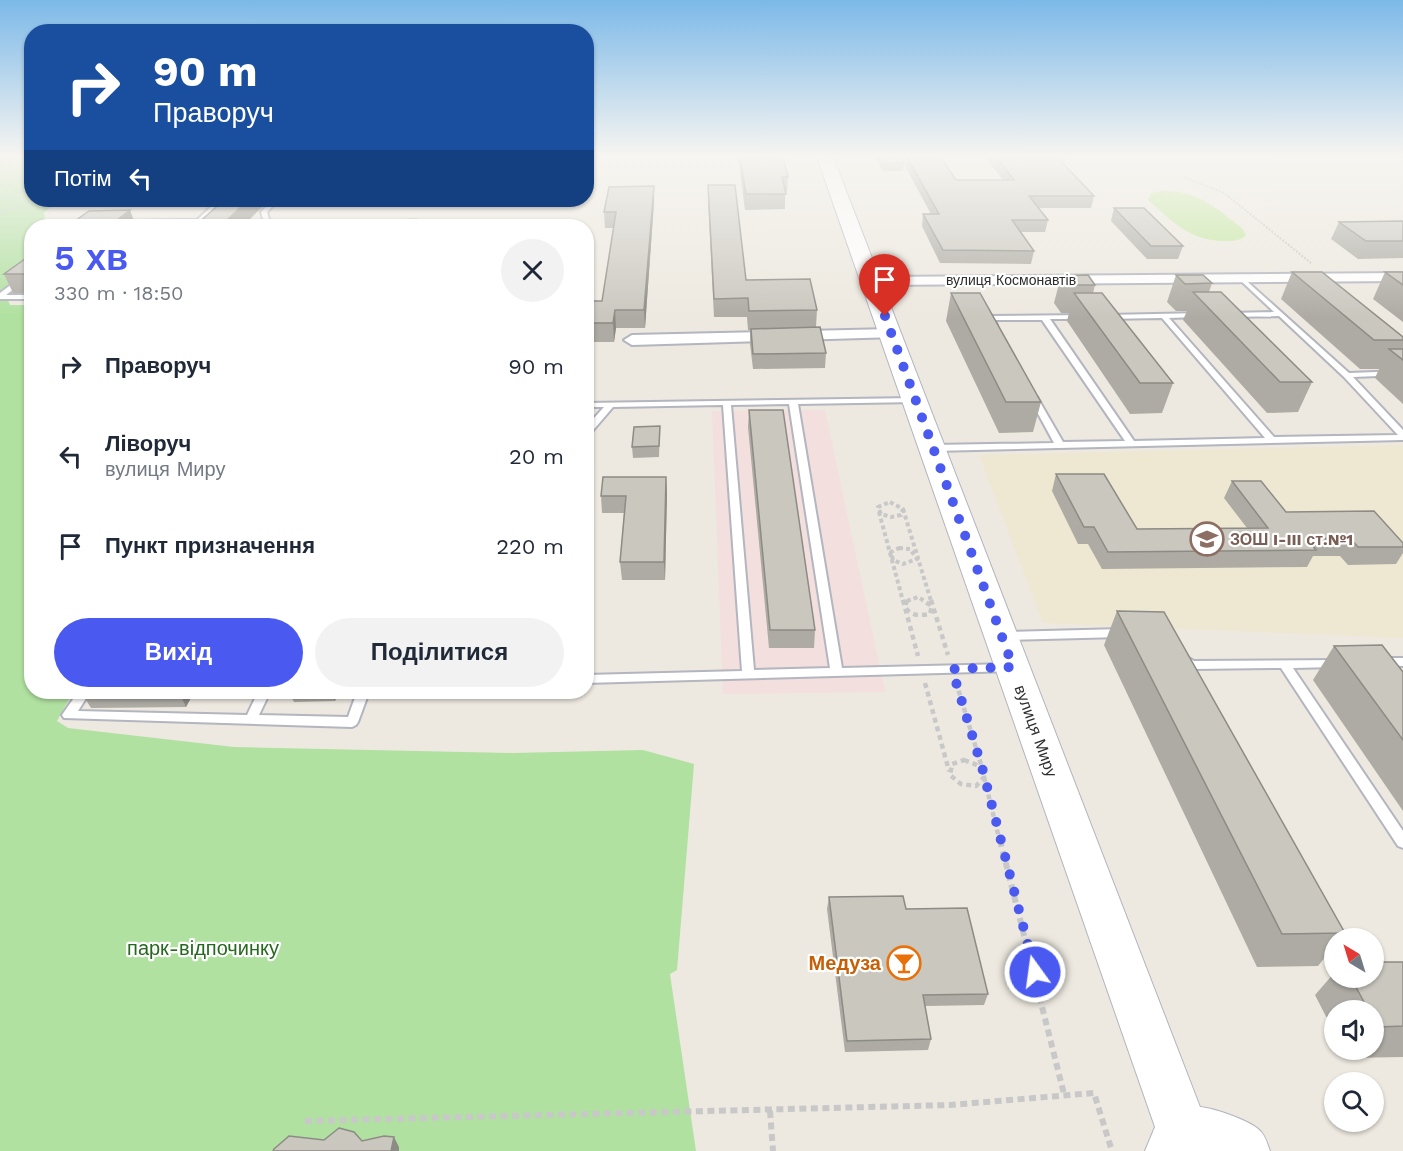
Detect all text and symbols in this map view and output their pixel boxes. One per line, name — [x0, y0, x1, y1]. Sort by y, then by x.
text: 90 m — [153, 47, 257, 96]
icon: right — [54, 48, 132, 126]
text: Праворуч — [153, 97, 274, 129]
icon: left — [124, 162, 157, 195]
text: Потім — [54, 166, 112, 191]
text: 5 хв — [54, 237, 128, 279]
button: close — [501, 239, 564, 302]
pin — [859, 254, 910, 316]
icon: arrive — [868, 263, 901, 296]
street label: вулиця Космонавтів — [946, 272, 1076, 288]
text: 330 m · 18:50 — [54, 281, 184, 305]
icon: right — [54, 350, 87, 383]
text: Праворуч — [105, 353, 211, 378]
text: 90 m — [508, 354, 564, 379]
text: Ліворуч — [105, 431, 191, 456]
icon: left — [54, 440, 87, 473]
text: 20 m — [509, 444, 564, 469]
text: вулиця Миру — [105, 457, 225, 481]
school or university icon: ЗОШ I-III ст.№1 — [1189, 521, 1225, 557]
icon: arrive — [54, 530, 87, 563]
place label: ЗОШ I-III ст.№1 — [1230, 530, 1353, 549]
text: Пункт призначення — [105, 533, 315, 558]
text: 220 m — [496, 534, 564, 559]
button: Вихід — [54, 618, 303, 687]
button: Поділитися — [315, 618, 564, 687]
street label: вулиця Миру — [1011, 682, 1061, 780]
north arrow — [1324, 928, 1384, 988]
map controls — [1324, 928, 1384, 1132]
park label: парк-відпочинку — [127, 936, 279, 960]
position arrow — [1003, 940, 1067, 1004]
bar icon: Медуза — [886, 945, 922, 981]
place label: Медуза — [809, 951, 882, 975]
button: sound — [1324, 1000, 1384, 1060]
button: search — [1324, 1072, 1384, 1132]

